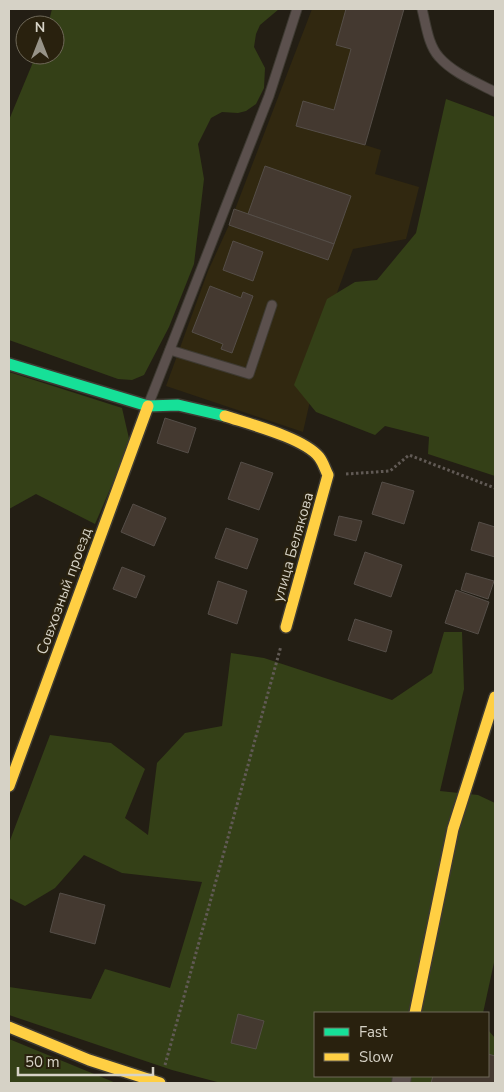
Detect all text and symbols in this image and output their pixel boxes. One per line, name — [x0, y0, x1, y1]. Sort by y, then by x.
north arrow — [15, 15, 65, 65]
text: N — [35, 18, 45, 37]
street label: улица Белякова — [268, 490, 318, 604]
street label: Совхозный проезд — [32, 525, 96, 657]
legend — [314, 1012, 489, 1077]
text: Fast — [359, 1022, 388, 1042]
scale bar — [18, 1044, 152, 1076]
text: Slow — [359, 1047, 394, 1067]
text: 50 m — [25, 1052, 60, 1072]

